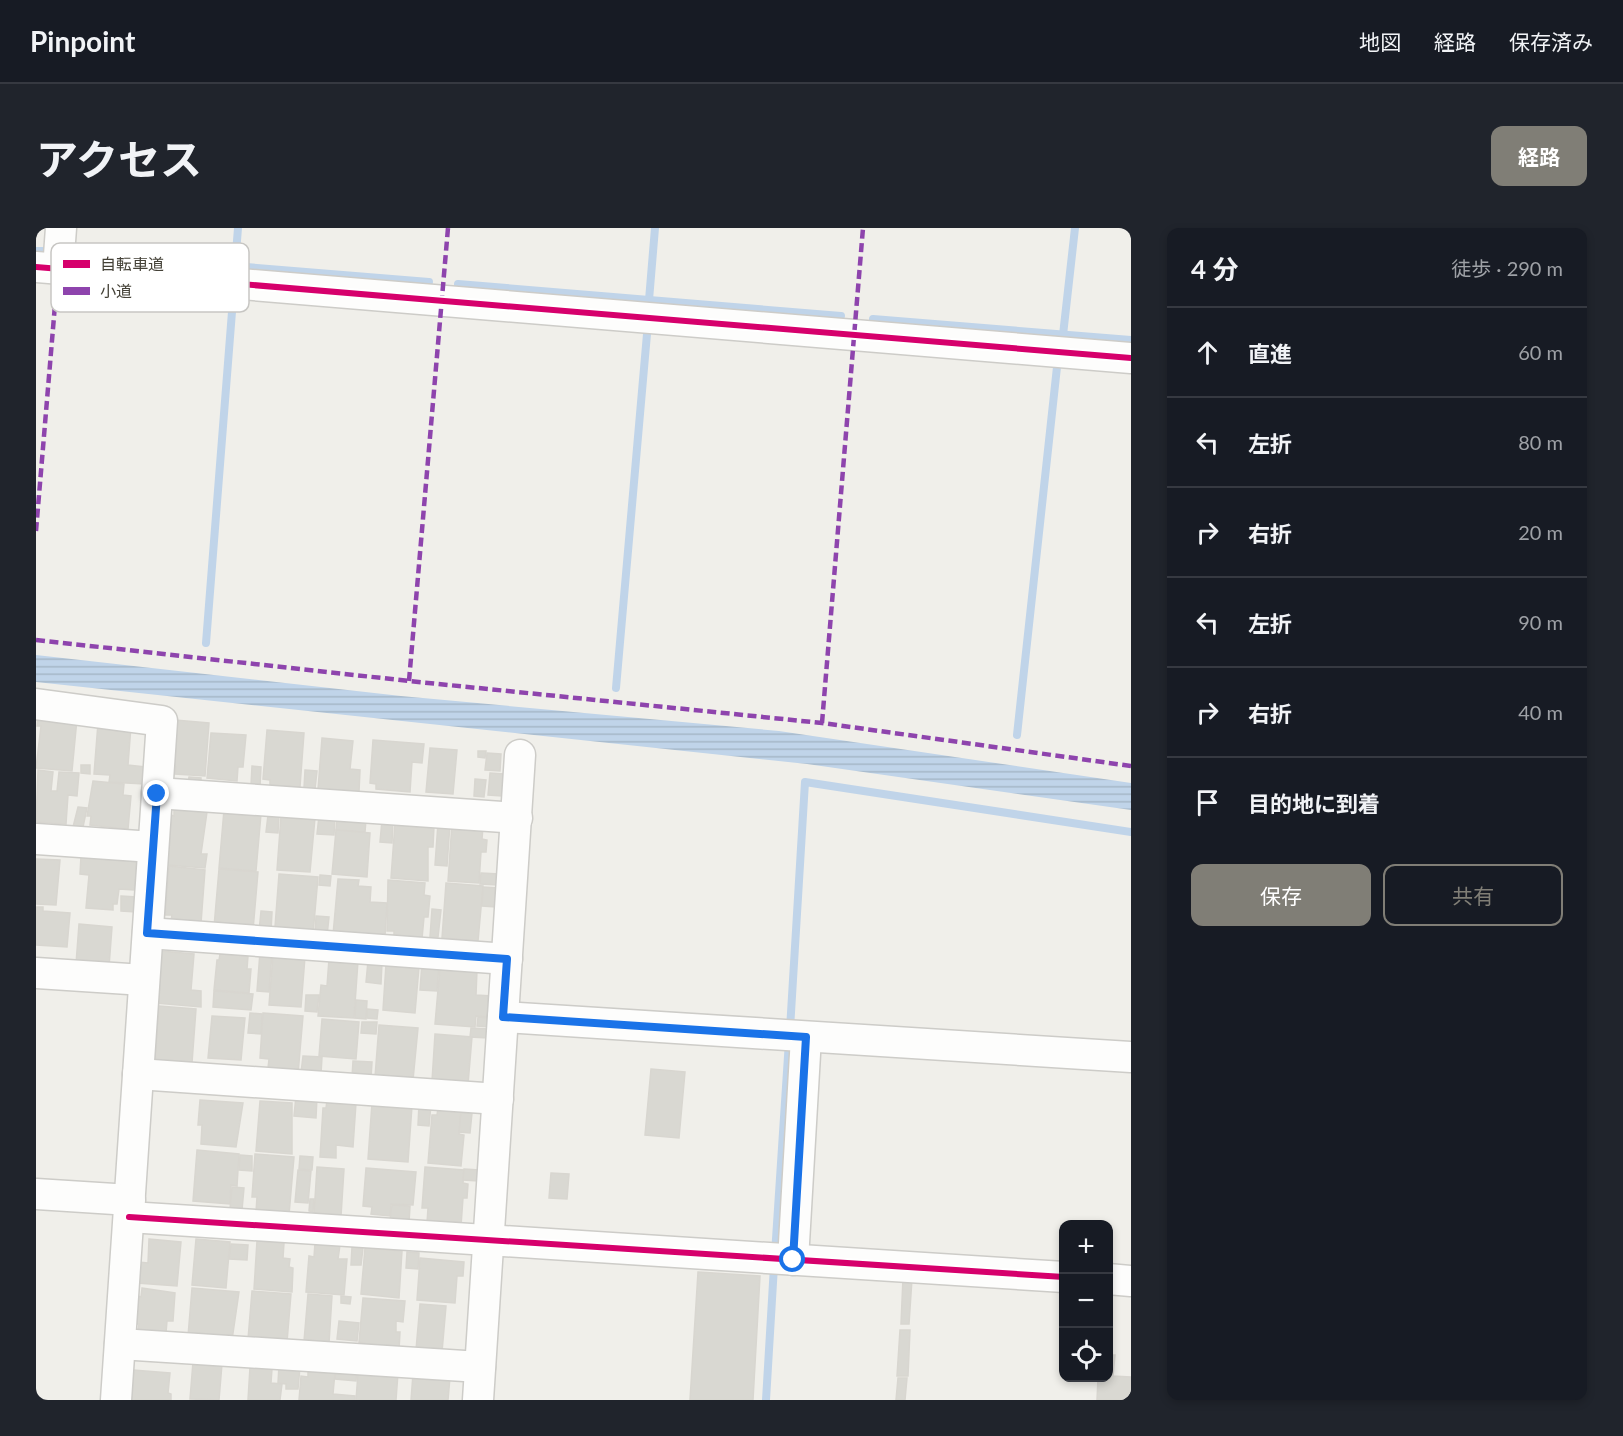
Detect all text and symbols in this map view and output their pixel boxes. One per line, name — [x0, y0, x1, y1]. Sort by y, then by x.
text: Pinpoint — [30, 24, 135, 58]
text: 地図 — [1359, 29, 1401, 54]
text: 経路 — [1434, 29, 1476, 54]
text: 保存済み — [1509, 29, 1593, 54]
button: 経路 — [1491, 126, 1587, 186]
text: アクセス — [36, 134, 202, 184]
legend — [51, 243, 249, 312]
text: 4 分 — [1191, 253, 1238, 285]
text: 自転車道 — [100, 254, 164, 273]
text: 徒歩 · 290 m — [1451, 256, 1563, 280]
text: 小道 — [100, 281, 132, 300]
icon: ahead — [1191, 336, 1224, 369]
text: 直進 — [1248, 340, 1292, 367]
text: 60 m — [1518, 340, 1563, 364]
icon: left — [1191, 426, 1224, 459]
text: 左折 — [1248, 430, 1292, 457]
text: 80 m — [1518, 430, 1563, 454]
icon: right — [1191, 516, 1224, 549]
text: 右折 — [1248, 520, 1292, 547]
text: 20 m — [1518, 520, 1563, 544]
icon: left — [1191, 606, 1224, 639]
text: 左折 — [1248, 610, 1292, 637]
text: 90 m — [1518, 610, 1563, 634]
icon: right — [1191, 696, 1224, 729]
text: 右折 — [1248, 700, 1292, 727]
text: 40 m — [1518, 700, 1563, 724]
route end — [143, 780, 169, 806]
icon: arrive — [1191, 786, 1224, 819]
text: 目的地に到着 — [1248, 790, 1380, 817]
button: 保存 — [1191, 864, 1371, 926]
button: 共有 — [1383, 864, 1563, 926]
map controls — [1059, 1220, 1113, 1382]
button: + — [1059, 1220, 1113, 1274]
route start — [779, 1246, 805, 1272]
button: − — [1059, 1274, 1113, 1328]
button: locate — [1059, 1328, 1113, 1382]

